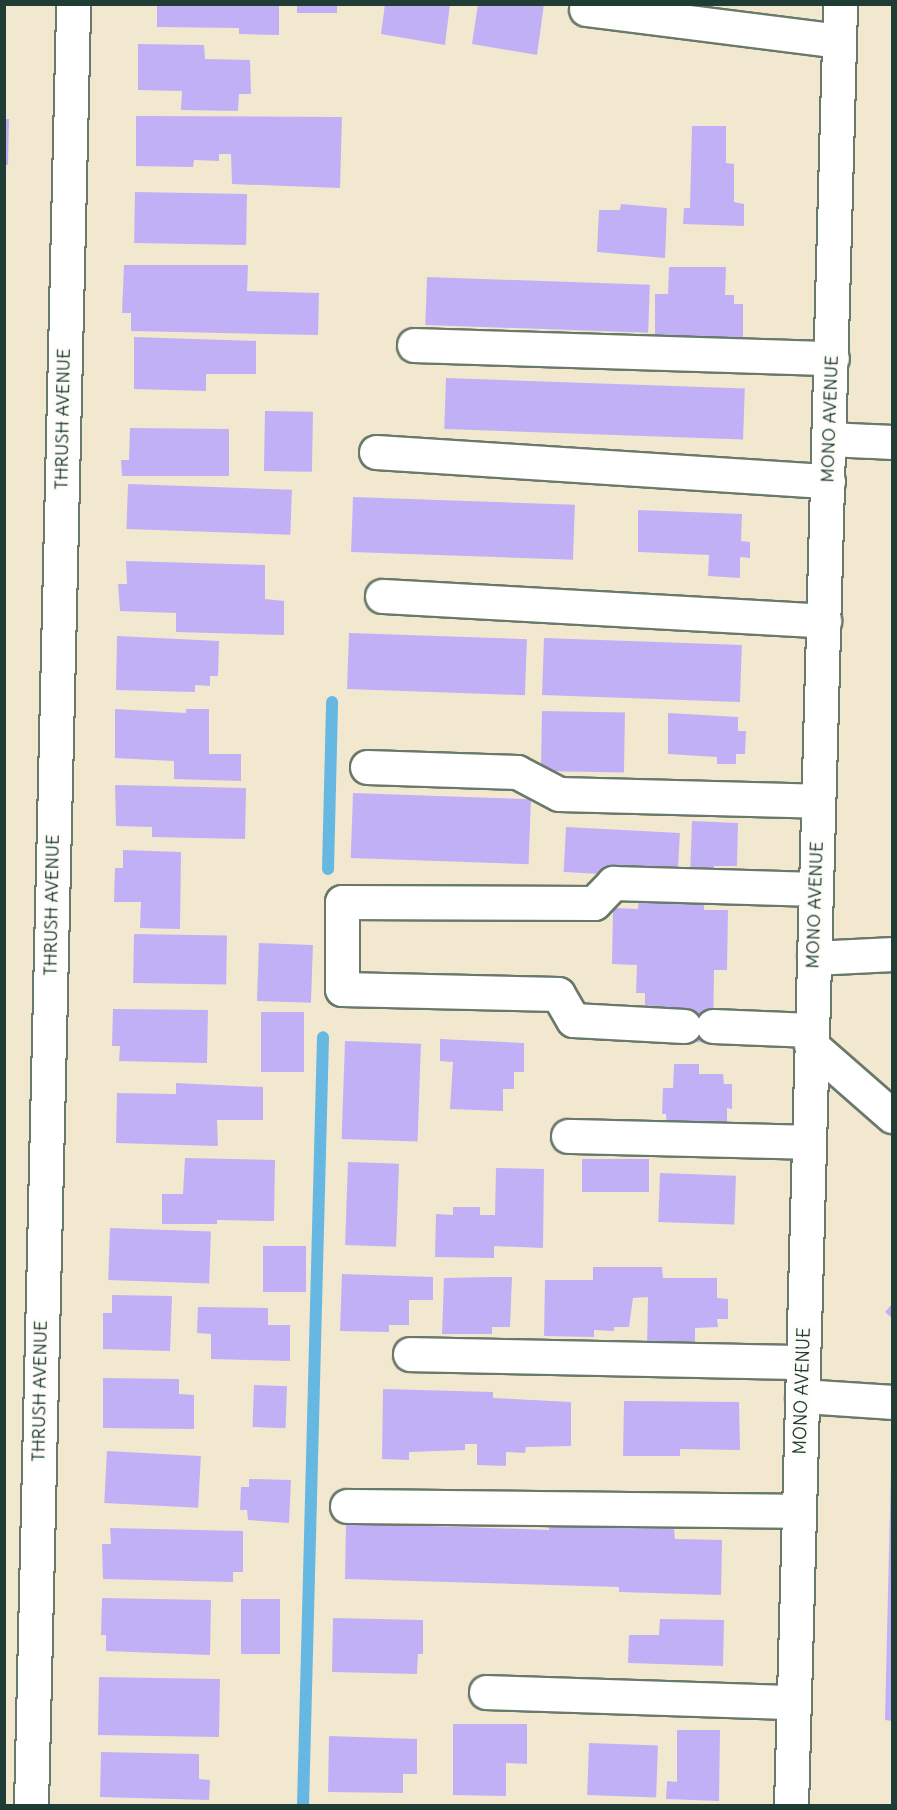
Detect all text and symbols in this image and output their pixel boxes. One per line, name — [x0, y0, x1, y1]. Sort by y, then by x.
street label: THRUSH AVENUE — [51, 348, 75, 490]
street label: MONO AVENUE — [817, 355, 843, 483]
street label: THRUSH AVENUE — [40, 834, 64, 976]
street label: MONO AVENUE — [802, 841, 828, 969]
street label: THRUSH AVENUE — [28, 1320, 52, 1462]
street label: MONO AVENUE — [789, 1327, 815, 1455]

